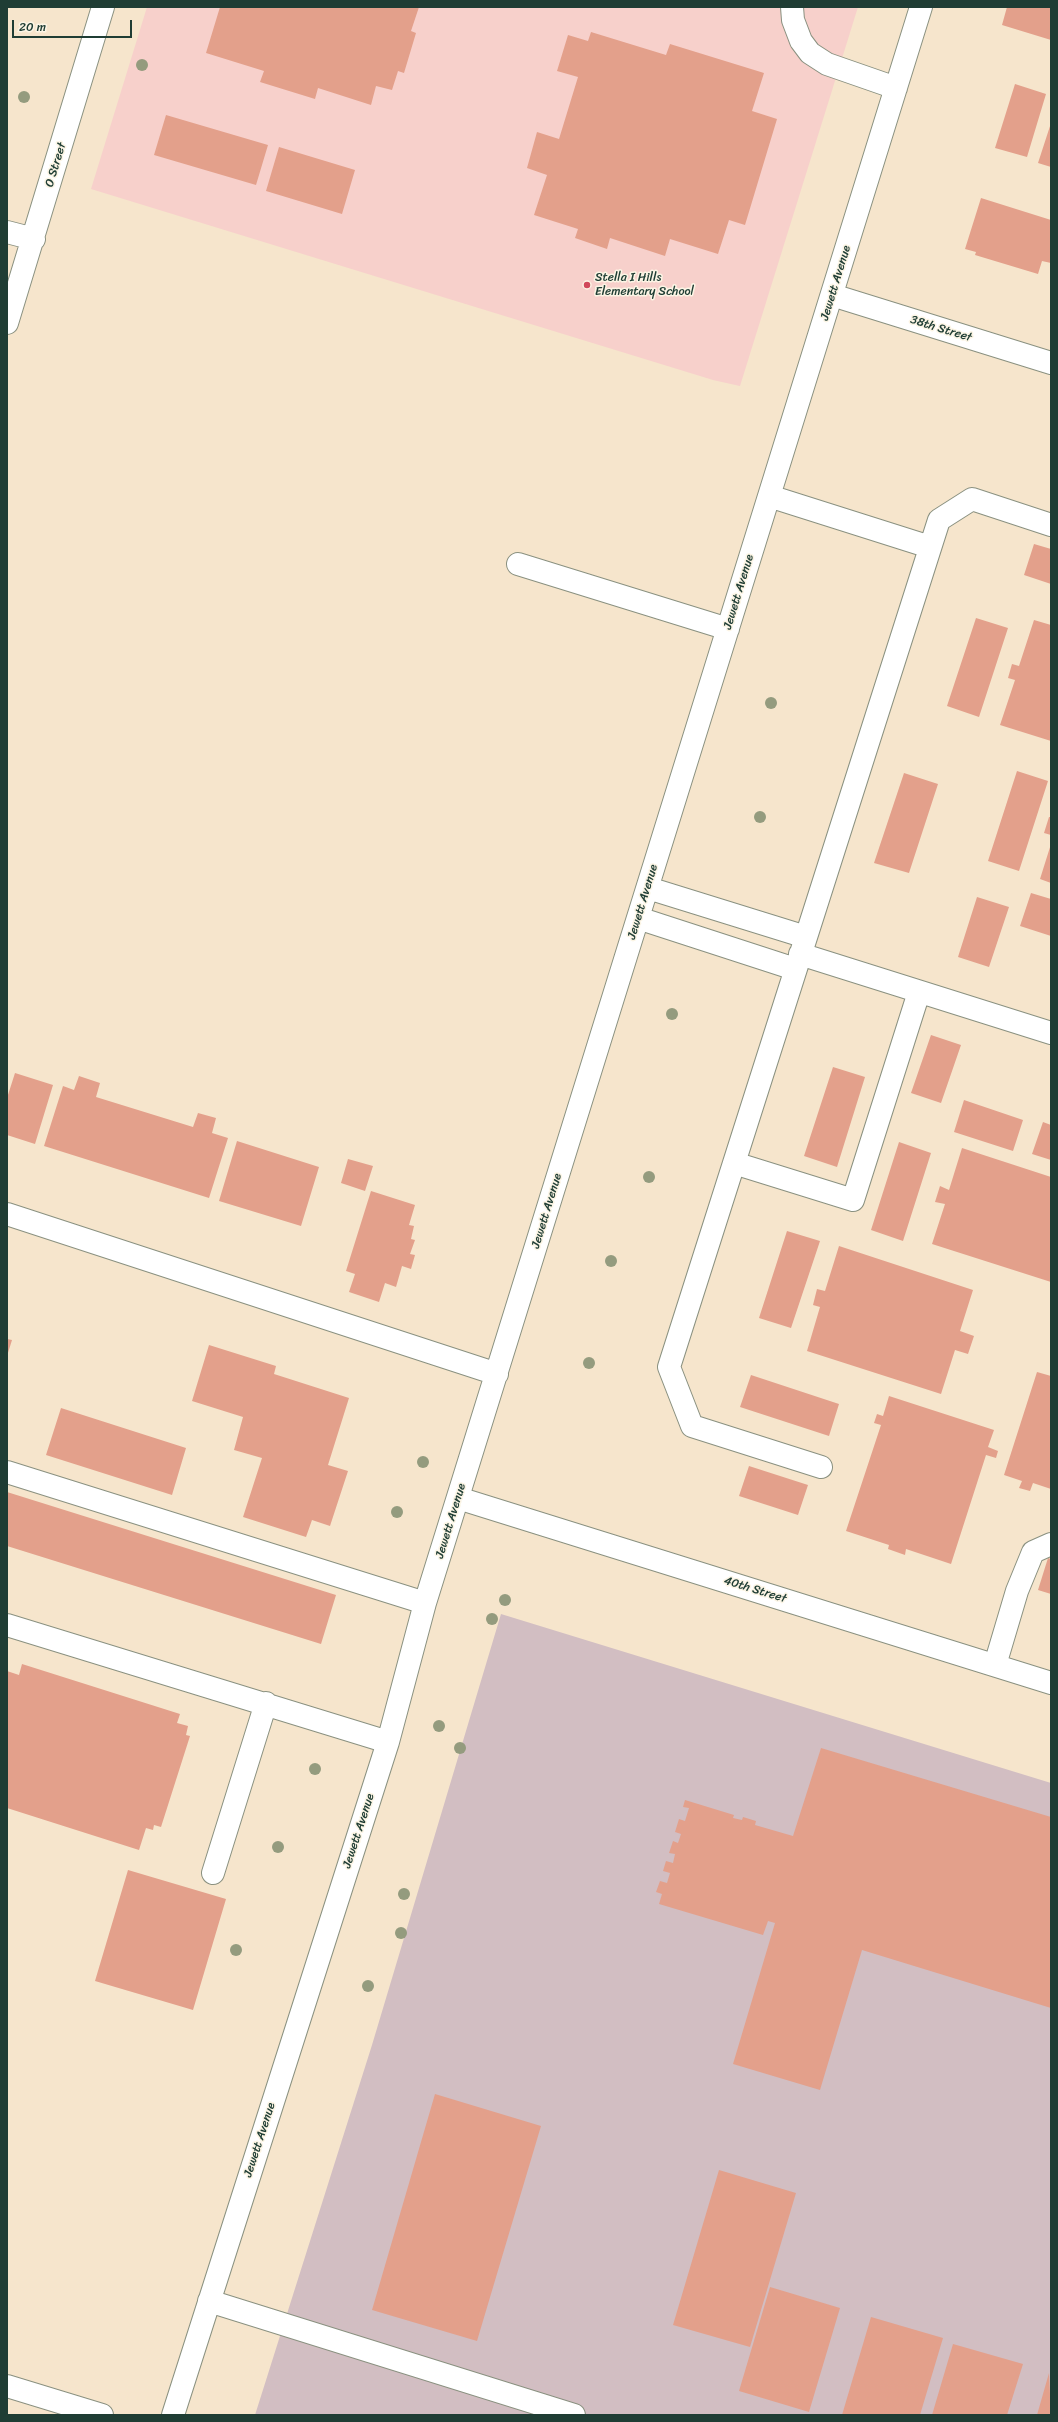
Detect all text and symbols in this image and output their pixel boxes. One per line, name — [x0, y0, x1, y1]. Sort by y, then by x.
scale bar — [14, 12, 134, 38]
text: 20 m — [19, 16, 46, 38]
street label: O Street — [42, 141, 70, 189]
street label: Jewett Avenue — [818, 244, 854, 322]
place label: Stella I Hills Elementary School — [595, 271, 694, 299]
marker: Stella I Hills Elementary School — [582, 280, 592, 290]
street label: 38th Street — [909, 313, 973, 345]
street label: Jewett Avenue — [721, 553, 757, 631]
street label: Jewett Avenue — [625, 863, 661, 941]
street label: Jewett Avenue — [529, 1172, 565, 1250]
street label: Jewett Avenue — [433, 1482, 469, 1560]
street label: 40th Street — [722, 1574, 788, 1606]
street label: Jewett Avenue — [340, 1792, 378, 1870]
street label: Jewett Avenue — [241, 2101, 279, 2179]

